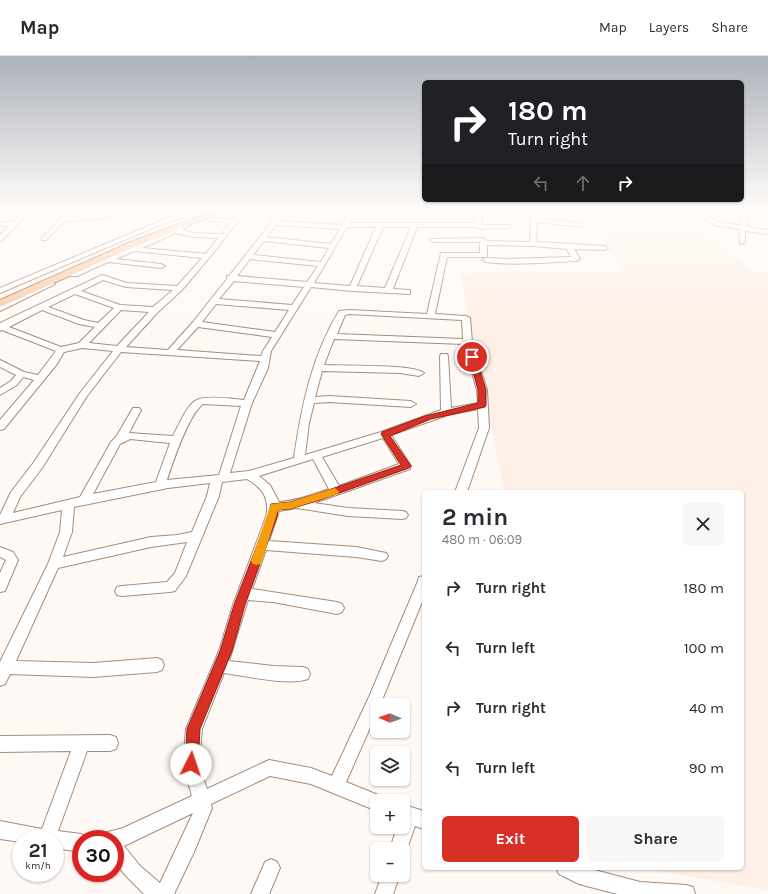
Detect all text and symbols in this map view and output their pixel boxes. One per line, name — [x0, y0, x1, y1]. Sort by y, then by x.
text: Map — [20, 17, 59, 39]
text: Map — [599, 19, 627, 36]
text: Layers — [649, 19, 689, 36]
text: Share — [711, 19, 748, 36]
text: 180 m — [508, 94, 587, 127]
icon: right — [442, 96, 494, 148]
text: Turn right — [508, 128, 588, 150]
icon: left — [530, 172, 552, 194]
icon: ahead — [572, 172, 594, 194]
icon: right — [614, 172, 636, 194]
pin — [455, 340, 489, 374]
icon: arrive — [461, 346, 483, 368]
text: 2 min — [442, 503, 508, 531]
button: close — [682, 503, 724, 545]
text: 480 m · 06:09 — [442, 532, 522, 547]
icon: right — [442, 577, 464, 599]
text: Turn right — [476, 579, 546, 597]
text: 180 m — [683, 579, 724, 597]
icon: left — [442, 637, 464, 659]
text: Turn left — [476, 639, 535, 657]
text: 100 m — [684, 639, 724, 657]
icon: right — [442, 697, 464, 719]
north arrow — [370, 698, 410, 738]
map controls — [370, 698, 410, 882]
text: Turn right — [476, 699, 546, 717]
text: 40 m — [689, 699, 724, 717]
position arrow — [170, 743, 212, 785]
button: layers — [370, 746, 410, 786]
icon: left — [442, 757, 464, 779]
text: Turn left — [476, 759, 535, 777]
text: 90 m — [689, 759, 724, 777]
button: + — [370, 794, 410, 834]
button: Exit — [442, 816, 579, 862]
button: Share — [587, 816, 724, 862]
speed limit sign: 30 — [72, 830, 124, 882]
text: 21 — [28, 839, 48, 862]
button: − — [370, 842, 410, 882]
text: km/h — [25, 860, 51, 872]

